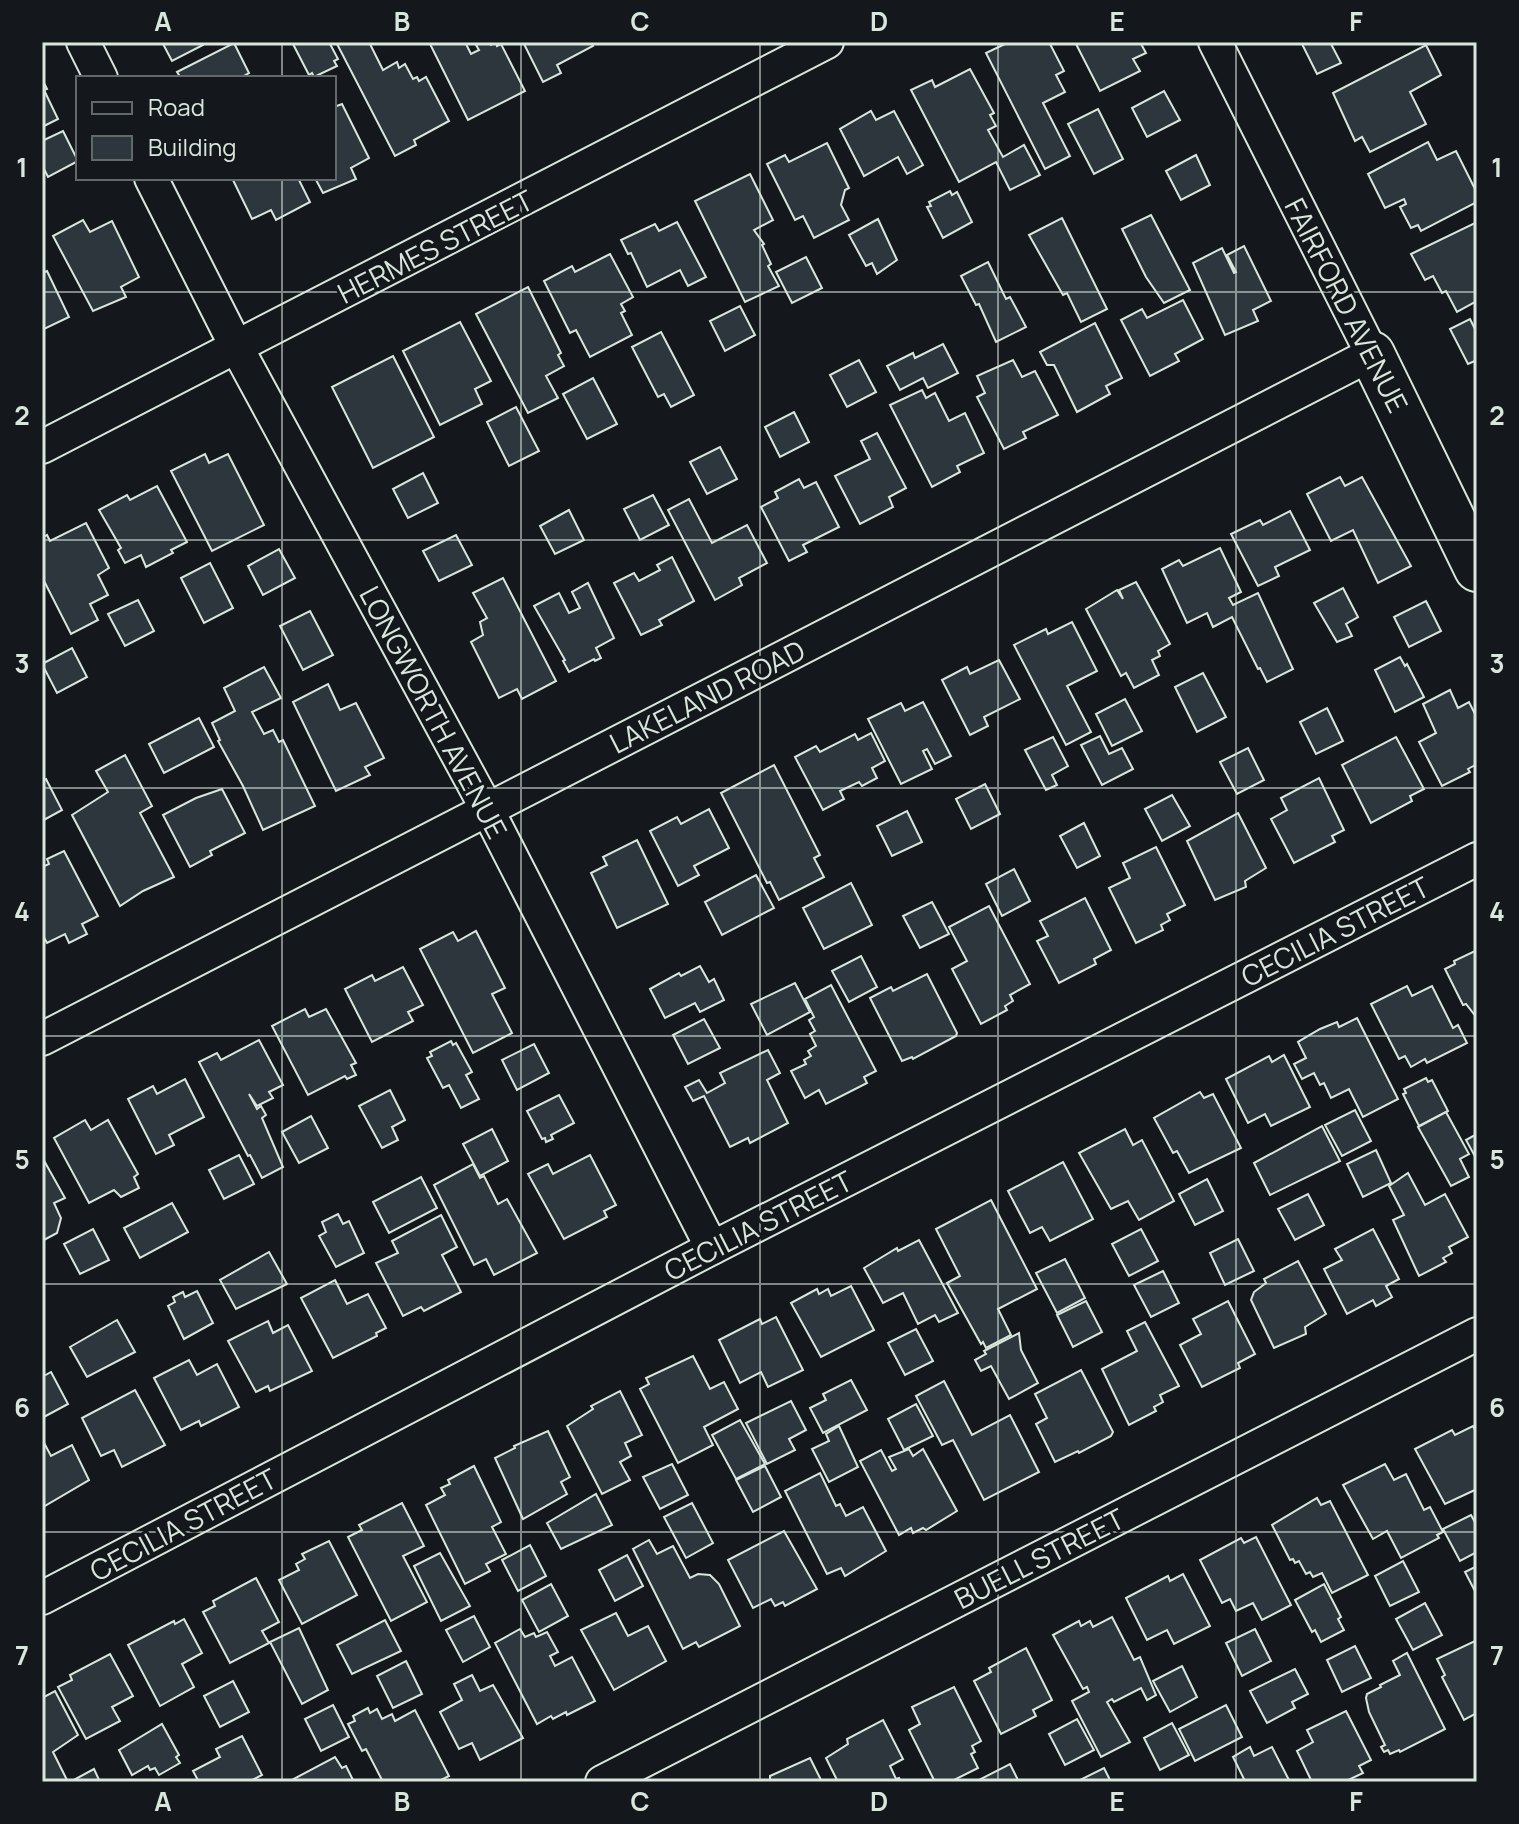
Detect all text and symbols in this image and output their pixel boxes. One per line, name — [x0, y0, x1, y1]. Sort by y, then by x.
text: A — [154, 3, 172, 39]
text: B — [394, 3, 410, 39]
text: C — [630, 3, 650, 39]
text: D — [870, 3, 888, 39]
text: E — [1109, 3, 1125, 39]
text: F — [1349, 3, 1363, 39]
legend — [76, 76, 336, 180]
text: Road — [148, 90, 205, 123]
text: Building — [148, 130, 236, 163]
text: 1 — [16, 149, 28, 185]
text: 1 — [1491, 149, 1503, 185]
street label: HERMES STREET — [331, 180, 540, 312]
street label: FAIRFORD AVENUE — [1277, 191, 1417, 419]
text: 2 — [14, 397, 30, 433]
text: 2 — [1489, 397, 1505, 433]
street label: LONGWORTH AVENUE — [351, 579, 517, 845]
street label: LAKELAND ROAD — [603, 630, 811, 762]
text: 3 — [14, 645, 30, 681]
text: 3 — [1489, 645, 1505, 681]
street label: CECILIA STREET — [1234, 867, 1436, 995]
text: 4 — [14, 893, 30, 929]
text: 4 — [1489, 893, 1505, 929]
text: 5 — [14, 1141, 30, 1177]
text: 5 — [1489, 1141, 1505, 1177]
street label: CECILIA STREET — [657, 1161, 859, 1289]
text: 6 — [14, 1389, 30, 1425]
text: 6 — [1489, 1389, 1505, 1425]
street label: CECILIA STREET — [83, 1459, 283, 1589]
street label: BUELL STREET — [948, 1499, 1131, 1617]
text: 7 — [15, 1637, 29, 1673]
text: 7 — [1490, 1637, 1504, 1673]
text: A — [154, 1783, 172, 1819]
text: B — [394, 1783, 410, 1819]
text: C — [630, 1783, 650, 1819]
text: D — [870, 1783, 888, 1819]
text: E — [1109, 1783, 1125, 1819]
text: F — [1349, 1783, 1363, 1819]

